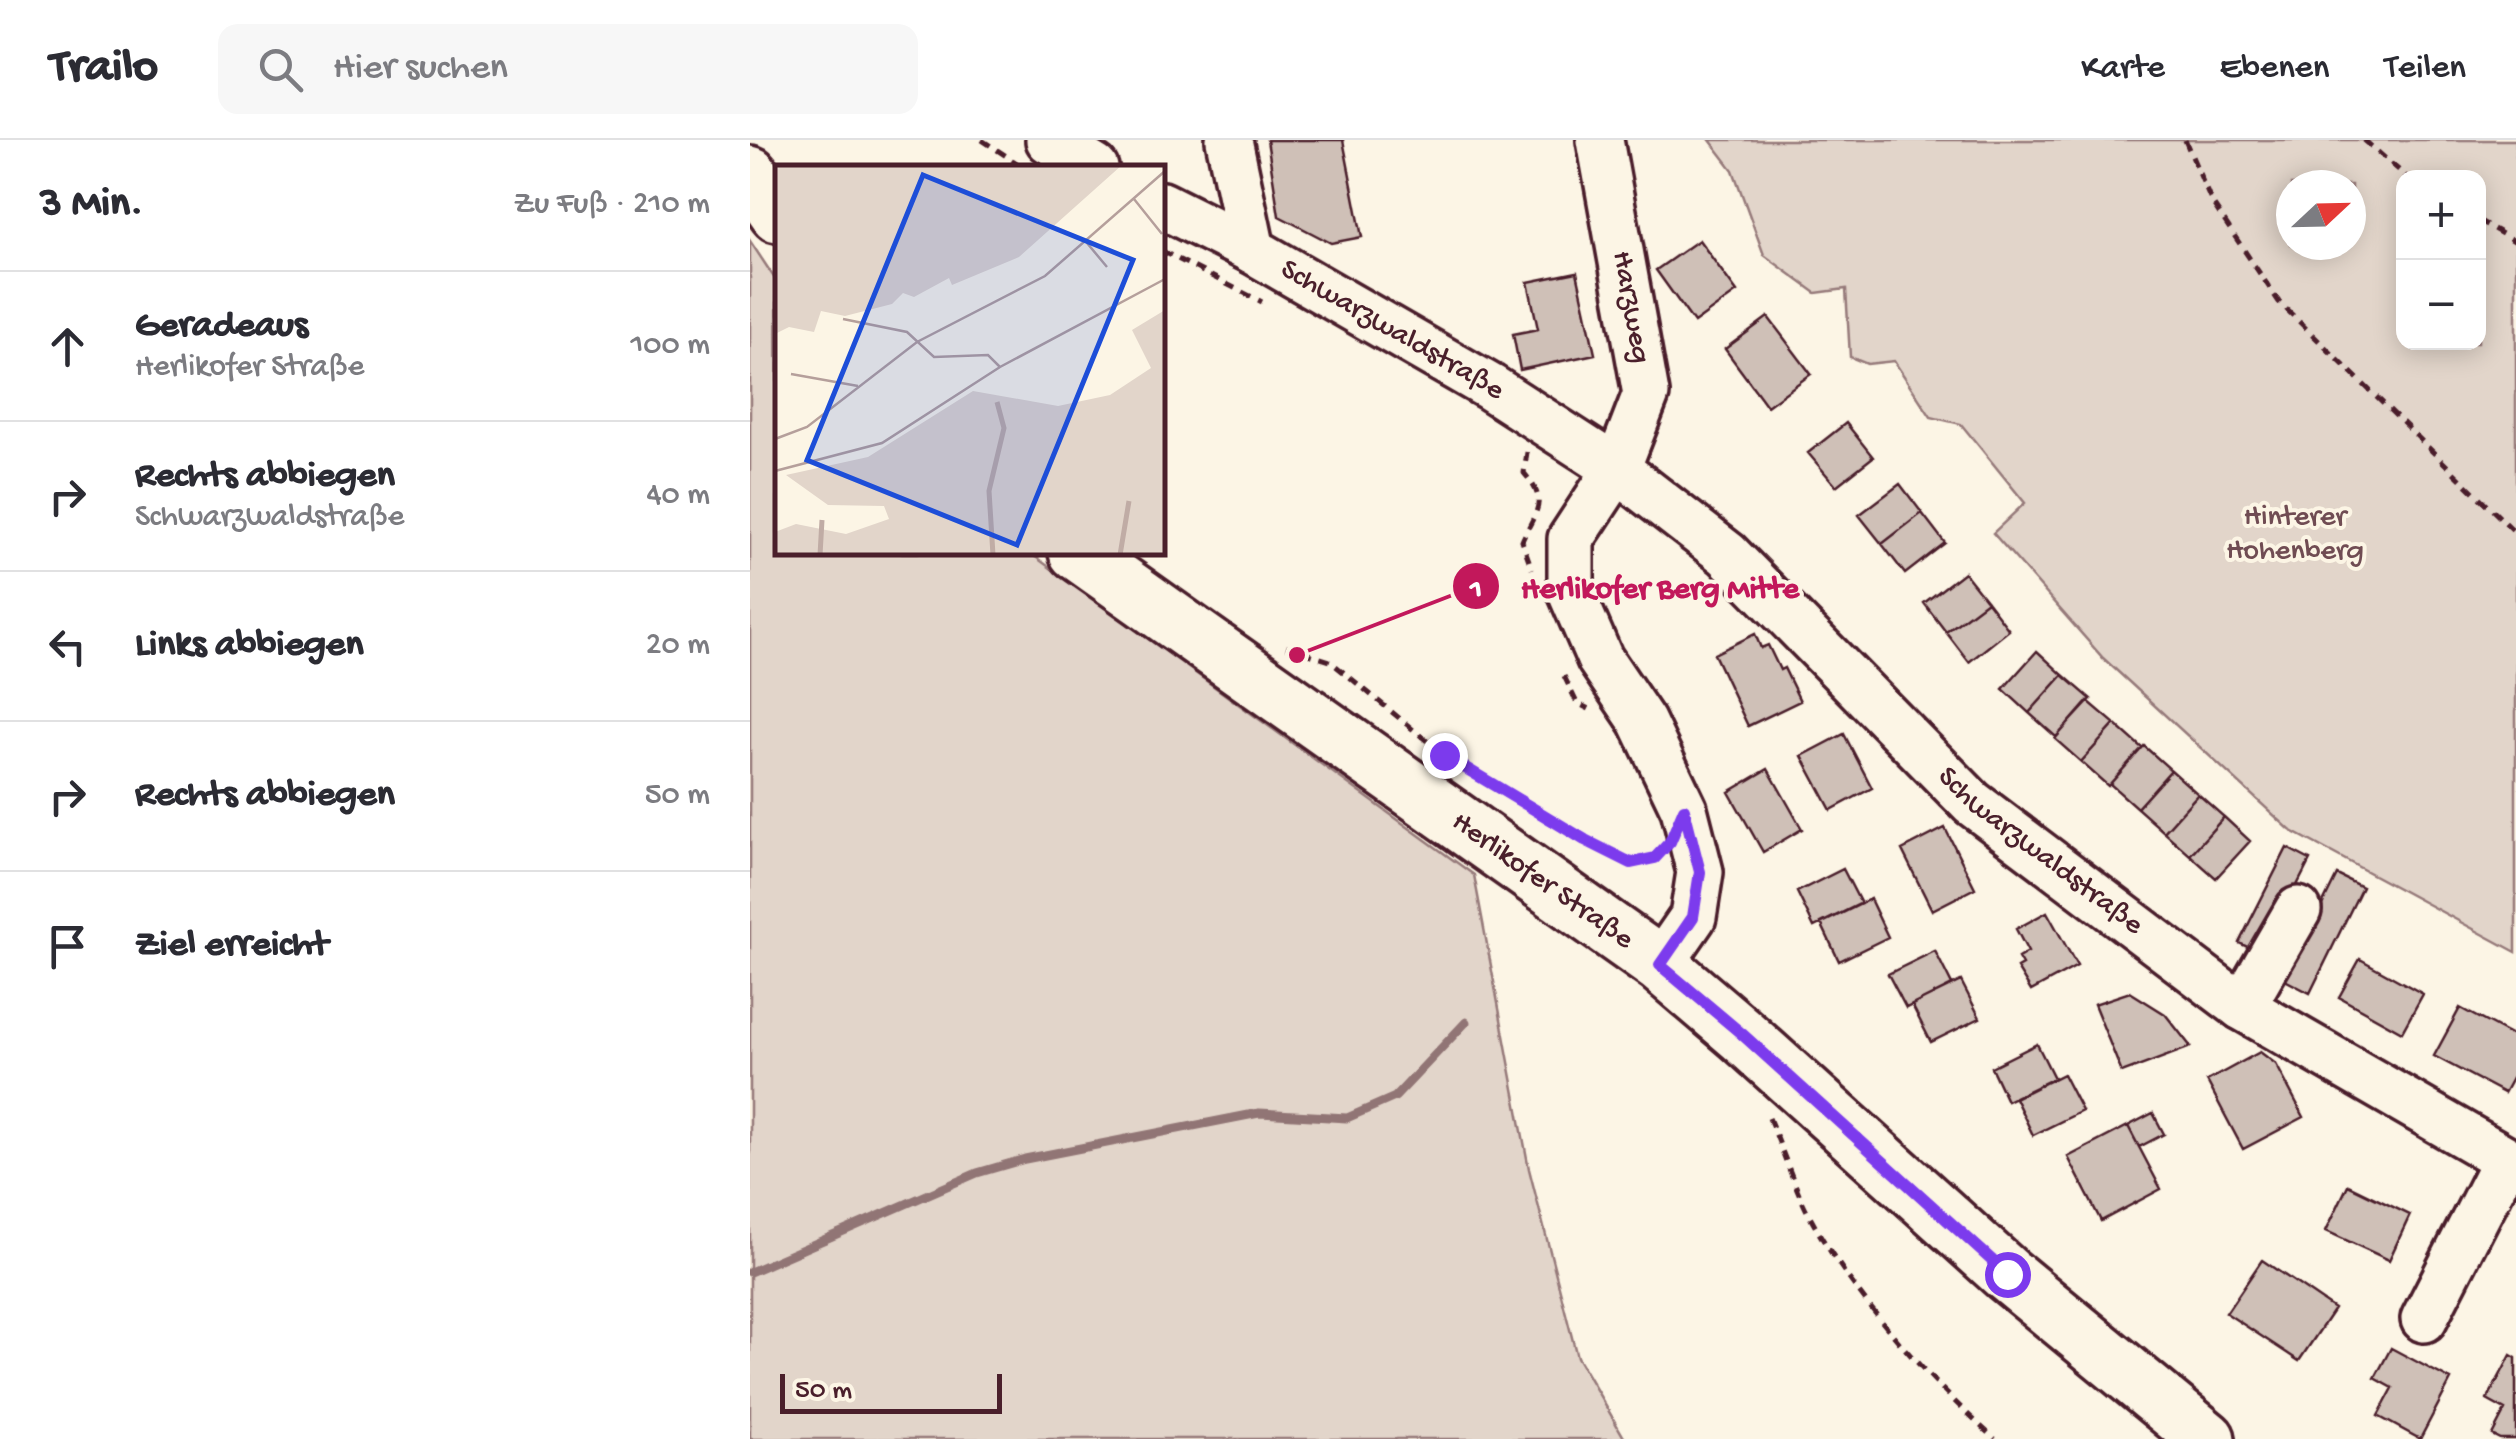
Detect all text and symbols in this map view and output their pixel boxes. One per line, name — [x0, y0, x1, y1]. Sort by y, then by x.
search box — [218, 24, 918, 114]
text: Trailo — [50, 41, 158, 98]
icon: search — [253, 42, 308, 97]
text: Hier suchen — [333, 47, 508, 91]
text: Karte — [2081, 49, 2165, 90]
text: Ebenen — [2220, 49, 2329, 90]
text: Teilen — [2384, 49, 2466, 90]
inset map — [775, 165, 1165, 555]
north arrow — [2276, 170, 2366, 260]
map controls — [2396, 170, 2486, 350]
button: + — [2396, 170, 2486, 260]
text: 3 Min. — [40, 181, 143, 230]
text: Zu Fuß · 210 m — [514, 186, 710, 224]
street label: Harzweg — [1603, 248, 1658, 366]
street label: Schwarzwaldstraße — [1274, 252, 1511, 409]
button: − — [2396, 260, 2486, 350]
text: Geradeaus — [135, 305, 308, 349]
icon: ahead — [40, 319, 95, 374]
text: 100 m — [630, 327, 710, 365]
text: Herlikofer Straße — [135, 349, 364, 387]
text: Rechts abbiegen — [135, 455, 395, 499]
icon: right — [40, 469, 95, 524]
text: 40 m — [646, 477, 710, 515]
text: Schwarzwaldstraße — [135, 499, 404, 537]
park label: Hinterer Hohenberg — [2226, 501, 2364, 570]
callout: Herlikofer Berg Mitte — [1451, 555, 1819, 617]
text: Herlikofer Berg Mitte — [1521, 572, 1800, 610]
text: 1 — [1469, 574, 1482, 609]
icon: left — [40, 619, 95, 674]
text: Links abbiegen — [135, 624, 363, 668]
text: 20 m — [646, 627, 710, 665]
route end — [1422, 733, 1468, 779]
street label: Schwarzwaldstraße — [1929, 760, 2150, 944]
icon: right — [40, 769, 95, 824]
text: Rechts abbiegen — [135, 774, 395, 818]
text: 50 m — [645, 777, 710, 815]
street label: Herlikofer Straße — [1444, 805, 1640, 958]
icon: arrive — [40, 919, 95, 974]
text: Ziel erreicht — [135, 924, 328, 968]
route start — [1985, 1252, 2031, 1298]
scale bar — [780, 1369, 1002, 1414]
text: 50 m — [795, 1375, 852, 1408]

